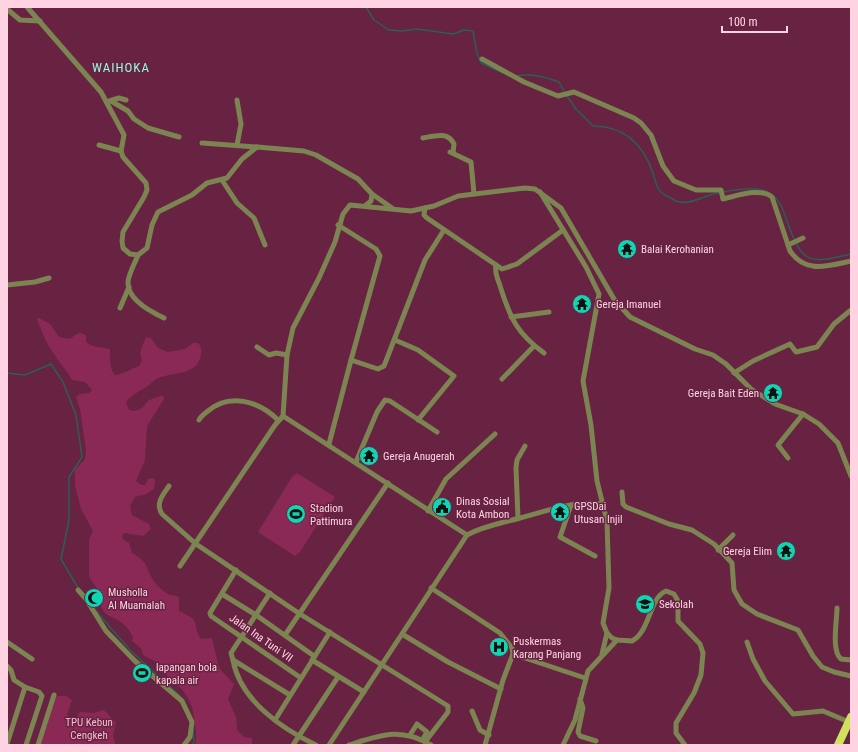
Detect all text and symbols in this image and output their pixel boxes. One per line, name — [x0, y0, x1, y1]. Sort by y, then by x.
scale bar — [722, 8, 787, 34]
text: 100 m — [728, 15, 758, 29]
district label: WAIHOKA — [92, 60, 150, 75]
temple icon: Balai Kerohanian — [616, 238, 638, 260]
place label: Balai Kerohanian — [641, 243, 714, 256]
temple icon: Gereja Imanuel — [571, 293, 593, 315]
place label: Gereja Imanuel — [596, 298, 661, 311]
temple icon: Gereja Bait Eden — [762, 382, 784, 404]
place label: Gereja Bait Eden — [688, 387, 759, 400]
temple icon: Gereja Anugerah — [358, 445, 380, 467]
place label: Gereja Anugerah — [383, 450, 455, 463]
place label: Dinas Sosial Kota Ambon — [456, 495, 510, 521]
public building icon: Dinas Sosial Kota Ambon — [431, 496, 453, 518]
place label: GPSDai Utusan Injil — [574, 500, 622, 526]
temple icon: GPSDai Utusan Injil — [549, 501, 571, 523]
place label: Stadion Pattimura — [310, 502, 352, 528]
sports icon: Stadion Pattimura — [285, 503, 307, 525]
temple icon: Gereja Elim — [775, 540, 797, 562]
place label: Gereja Elim — [723, 545, 772, 558]
place label: Musholla Al Muamalah — [108, 586, 165, 612]
mosque icon: Musholla Al Muamalah — [83, 587, 105, 609]
school or university icon: Sekolah — [634, 593, 656, 615]
place label: Sekolah — [659, 598, 693, 611]
street label: Jalan Ina Tuni VII — [227, 611, 295, 665]
place label: Puskermas Karang Panjang — [513, 635, 581, 661]
hospital icon: Puskermas Karang Panjang — [488, 636, 510, 658]
place label: lapangan bola kapala air — [156, 661, 217, 687]
sports icon: lapangan bola kapala air — [131, 662, 153, 684]
park label: TPU Kebun Cengkeh — [65, 716, 113, 742]

